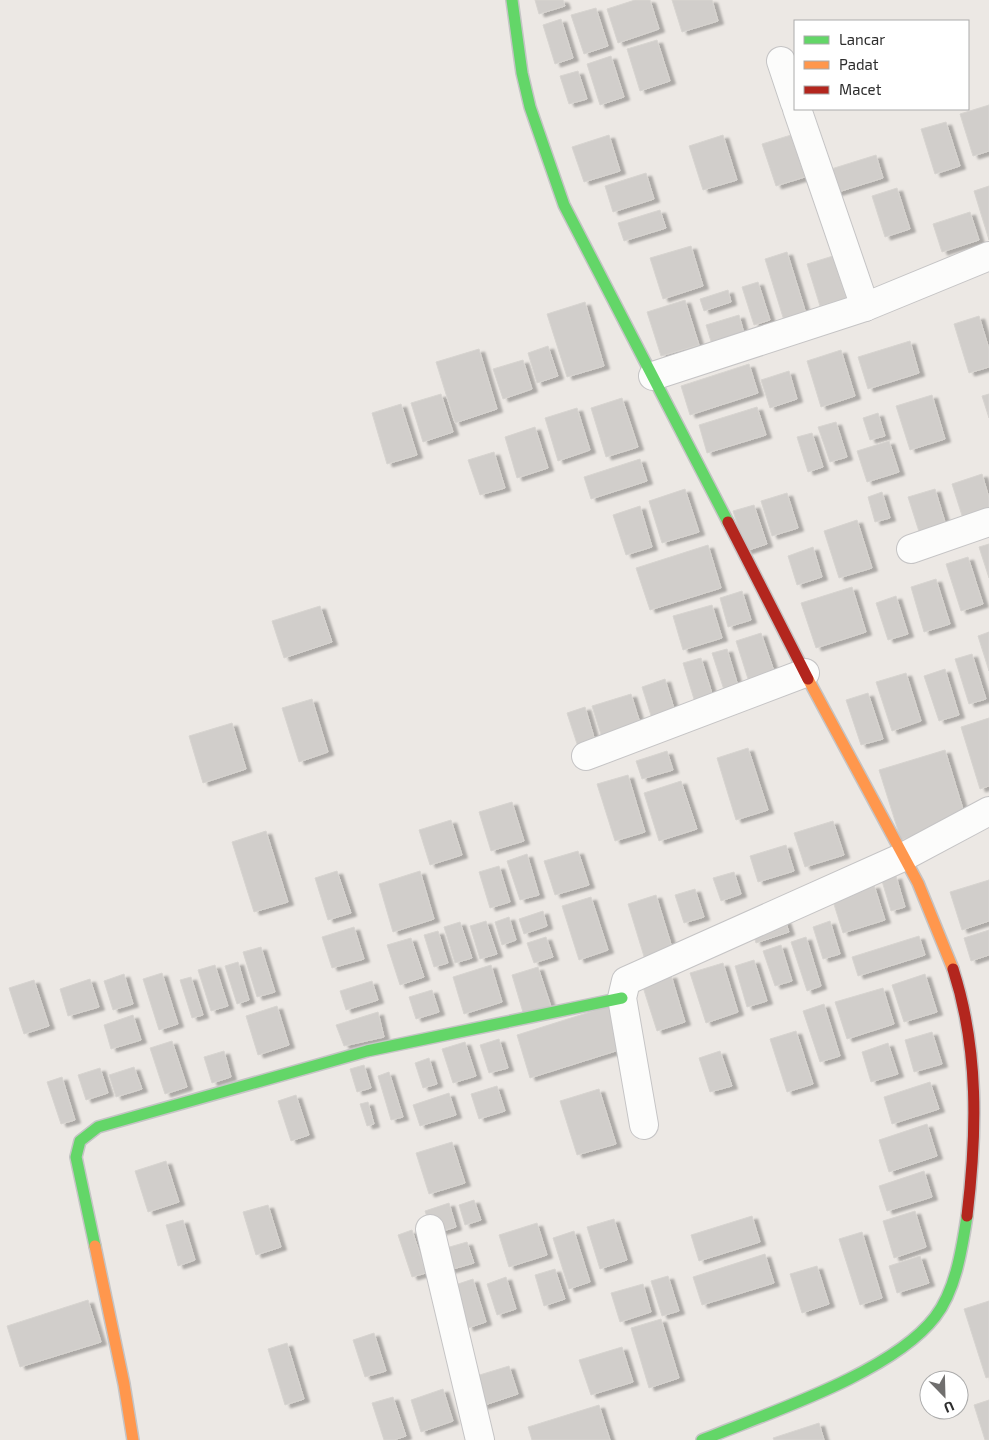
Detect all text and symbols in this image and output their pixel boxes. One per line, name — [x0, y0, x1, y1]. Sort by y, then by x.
legend — [794, 20, 969, 110]
text: Lancar — [839, 30, 885, 48]
text: Padat — [839, 55, 879, 73]
text: Macet — [839, 80, 882, 98]
north arrow — [919, 1370, 969, 1420]
text: U — [942, 1398, 957, 1417]

